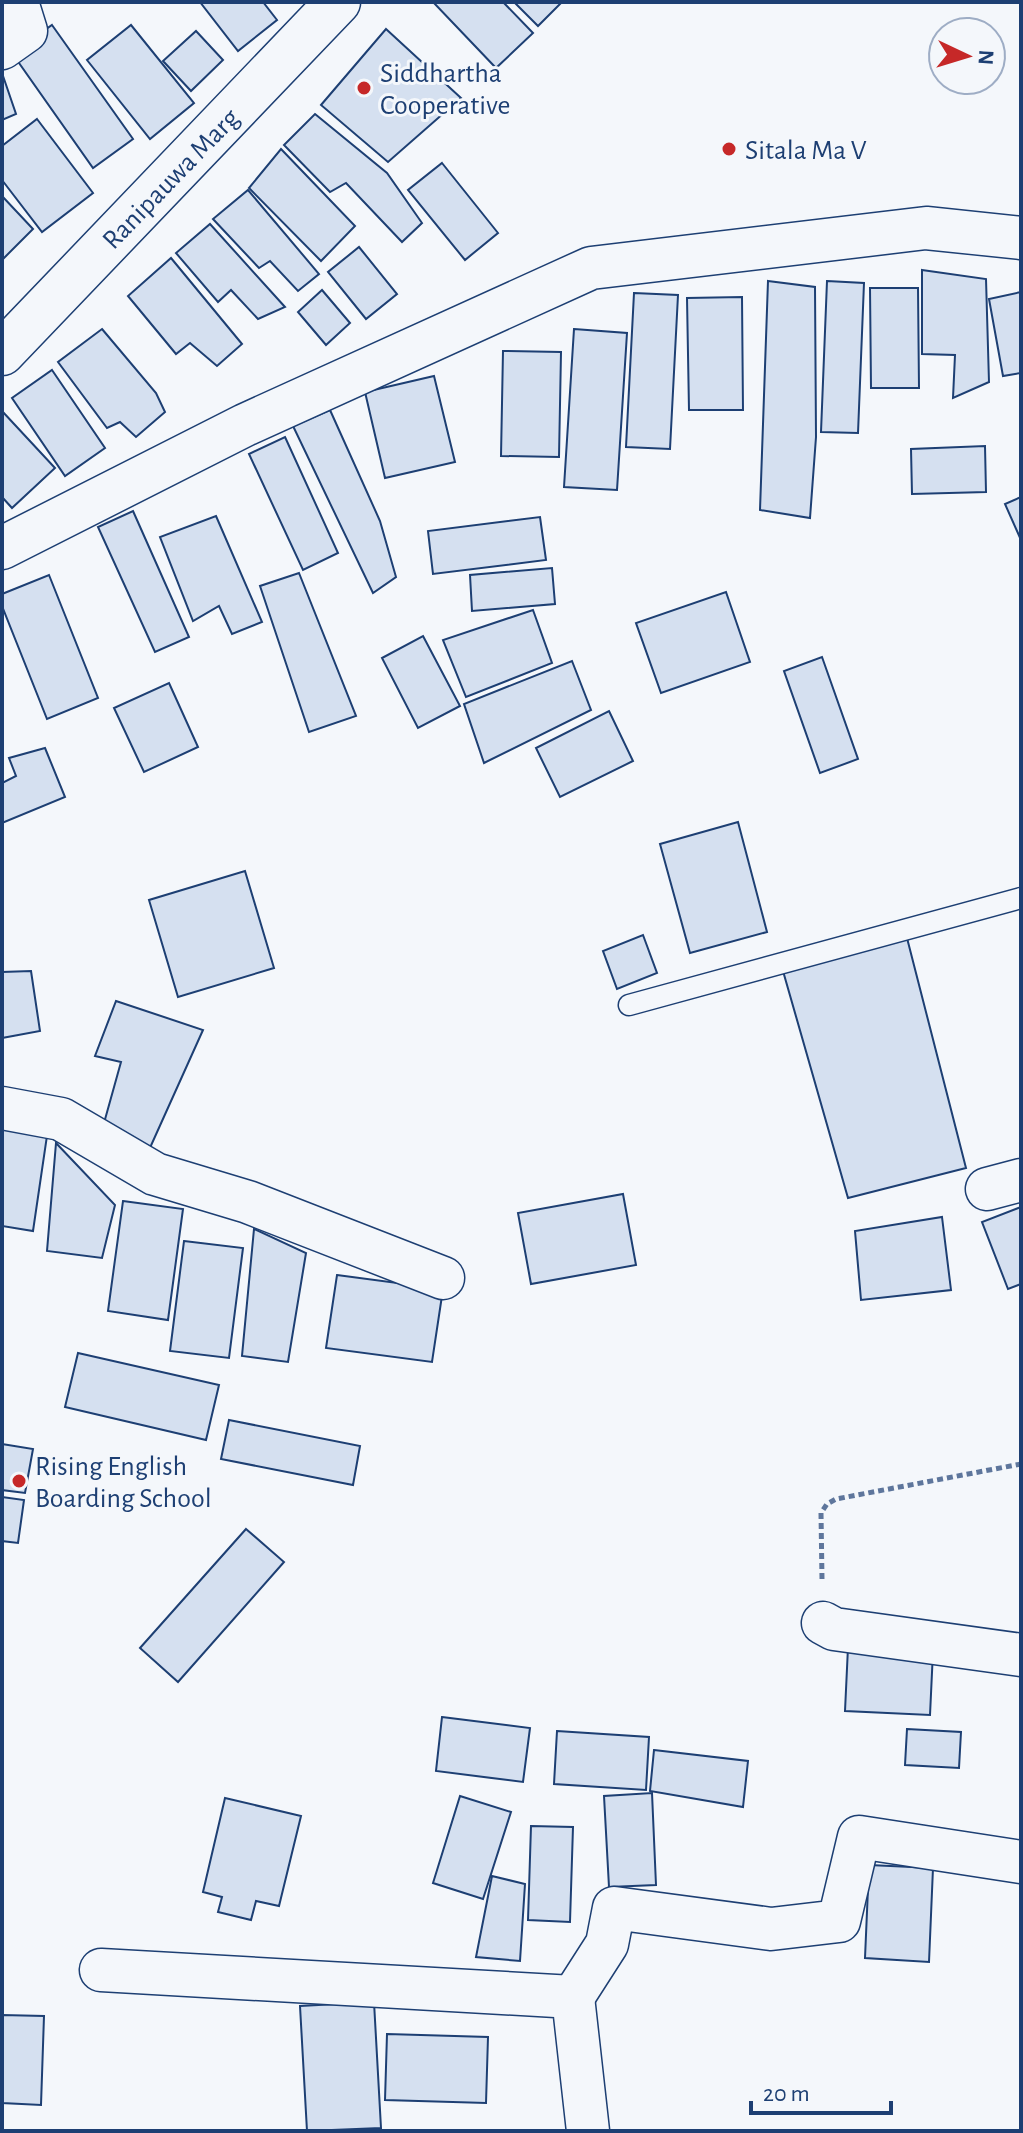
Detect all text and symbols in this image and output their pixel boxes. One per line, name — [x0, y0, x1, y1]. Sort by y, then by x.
north arrow — [927, 16, 1007, 96]
text: N — [974, 49, 997, 66]
place label: Siddhartha Cooperative — [380, 60, 510, 120]
marker: Siddhartha Cooperative — [355, 79, 373, 97]
street label: Ranipauwa Marg — [98, 104, 245, 255]
place label: Sitala Ma V — [745, 137, 867, 165]
marker: Sitala Ma V — [720, 140, 738, 158]
place label: Rising English Boarding School — [35, 1453, 212, 1513]
marker: Rising English Boarding School — [10, 1472, 28, 1490]
scale bar — [751, 2065, 891, 2115]
text: 20 m — [763, 2082, 810, 2106]

